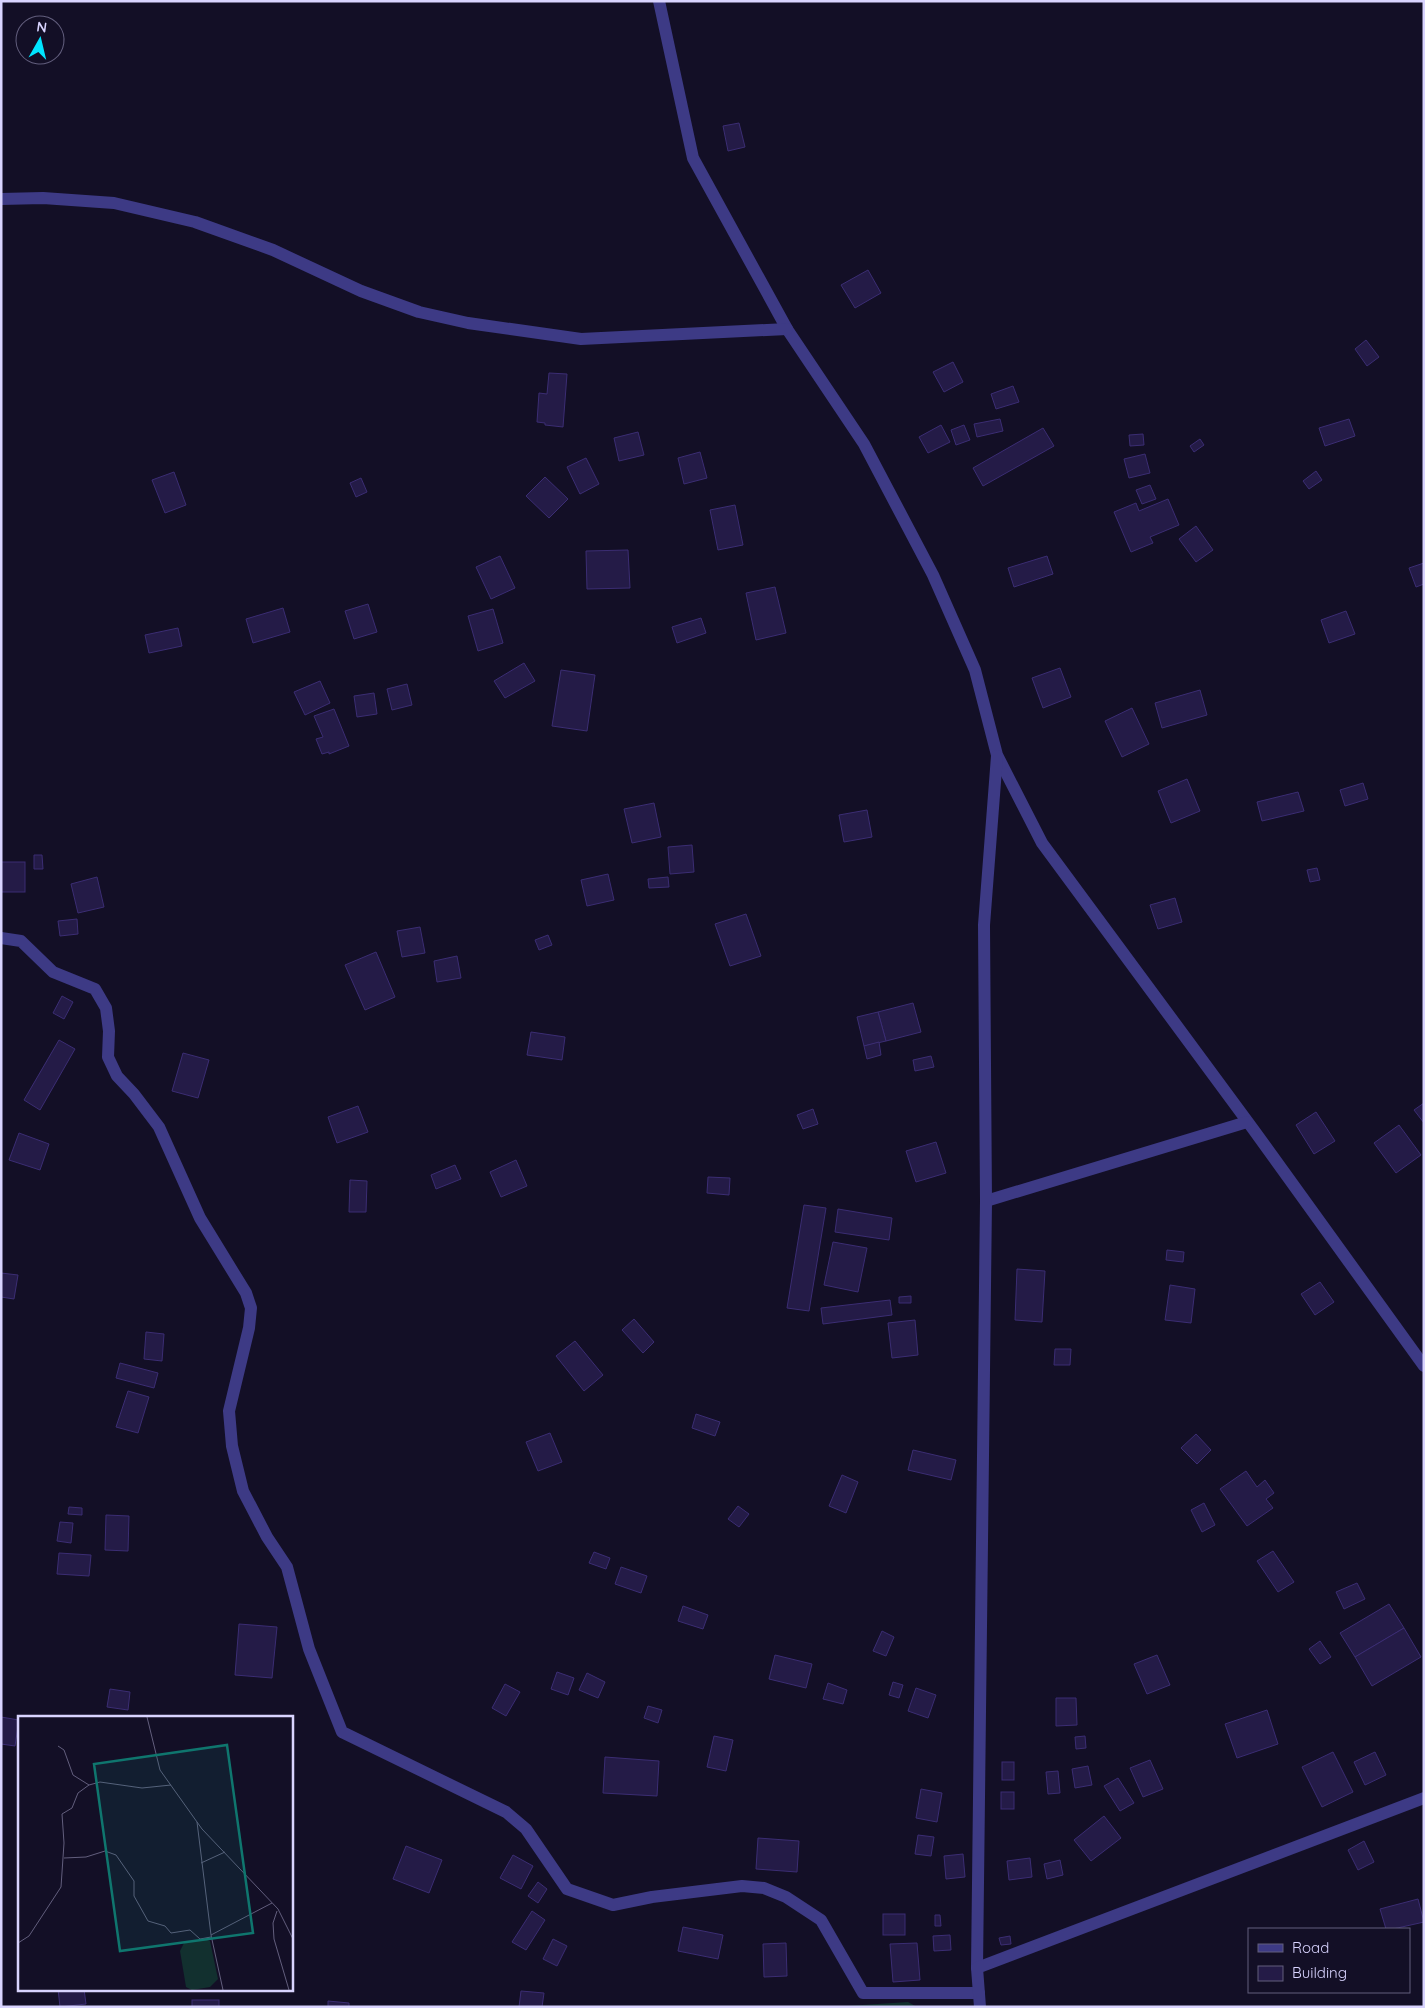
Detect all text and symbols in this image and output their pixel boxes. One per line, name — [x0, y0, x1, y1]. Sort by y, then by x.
north arrow — [15, 15, 65, 65]
text: N — [35, 17, 48, 37]
inset map — [18, 1716, 292, 1990]
legend — [1248, 1928, 1410, 1993]
text: Road — [1292, 1938, 1329, 1957]
text: Building — [1292, 1963, 1347, 1982]

